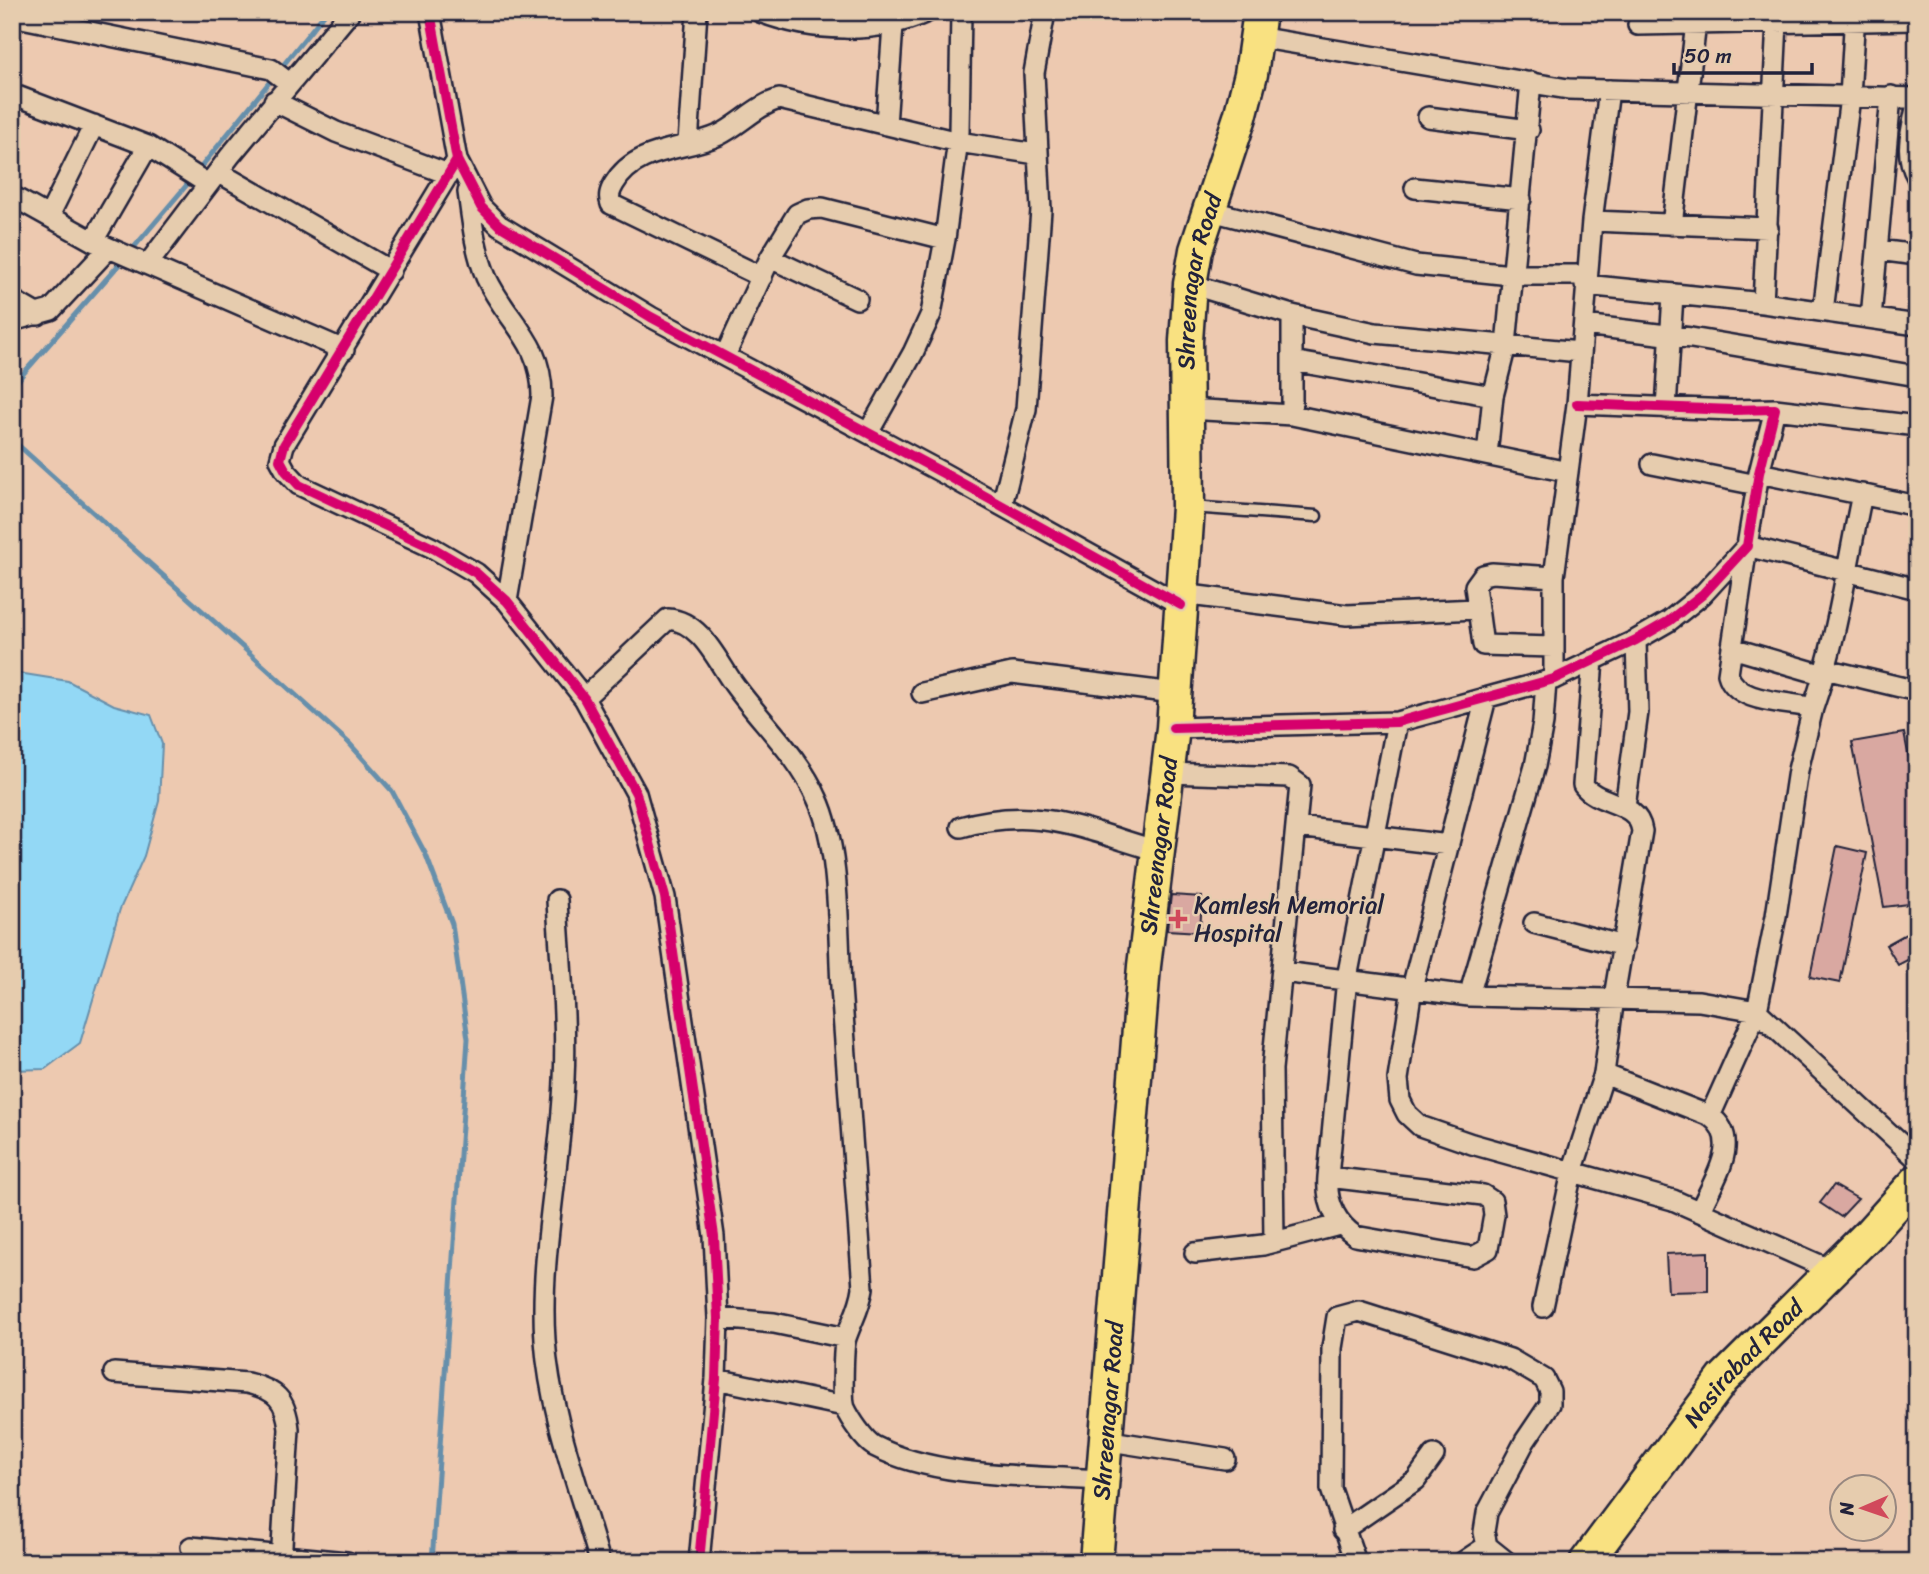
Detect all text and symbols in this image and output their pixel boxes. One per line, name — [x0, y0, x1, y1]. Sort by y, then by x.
scale bar — [1674, 32, 1812, 76]
text: 50 m — [1684, 37, 1732, 75]
street label: Shreenagar Road — [1165, 186, 1235, 370]
street label: Shreenagar Road — [1127, 753, 1190, 937]
place label: Kamlesh Memorial Hospital — [1194, 884, 1385, 954]
marker: Kamlesh Memorial Hospital — [1168, 909, 1188, 929]
street label: Nasirabad Road — [1672, 1288, 1815, 1437]
street label: Shreenagar Road — [1080, 1318, 1136, 1501]
north arrow — [1828, 1472, 1898, 1542]
text: N — [1830, 1501, 1863, 1517]

